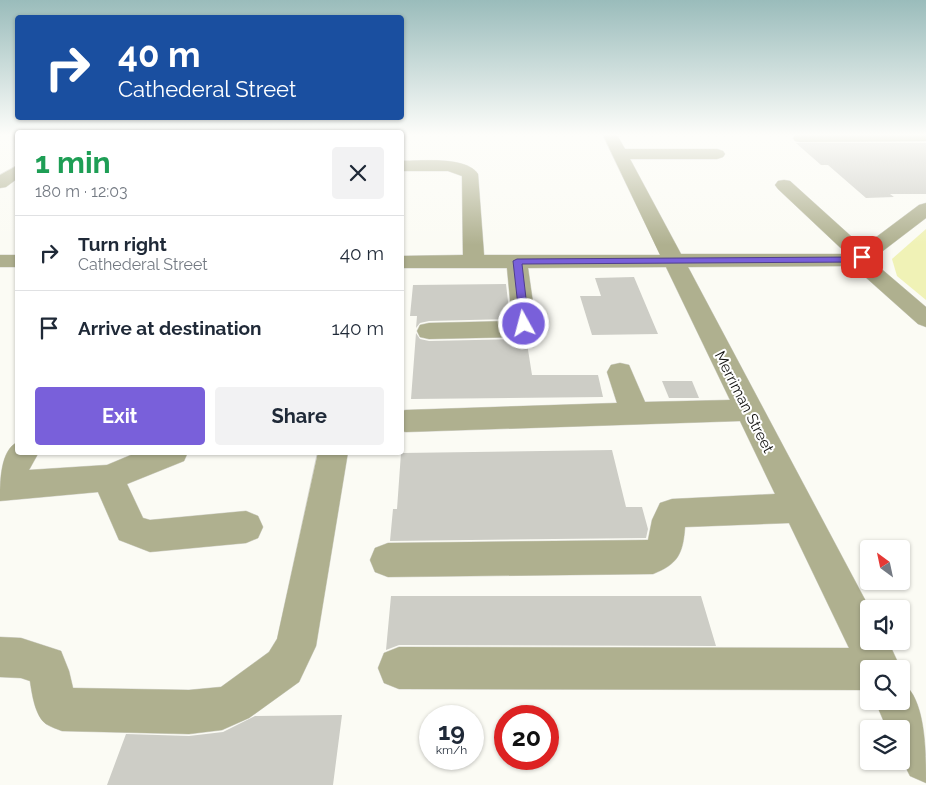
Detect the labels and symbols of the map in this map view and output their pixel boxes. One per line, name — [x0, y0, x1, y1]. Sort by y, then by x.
pin — [841, 236, 883, 278]
position arrow — [497, 297, 549, 349]
street label: Merriman Street — [711, 348, 777, 456]
north arrow — [860, 540, 910, 590]
speed limit sign: 20 — [494, 705, 559, 770]

